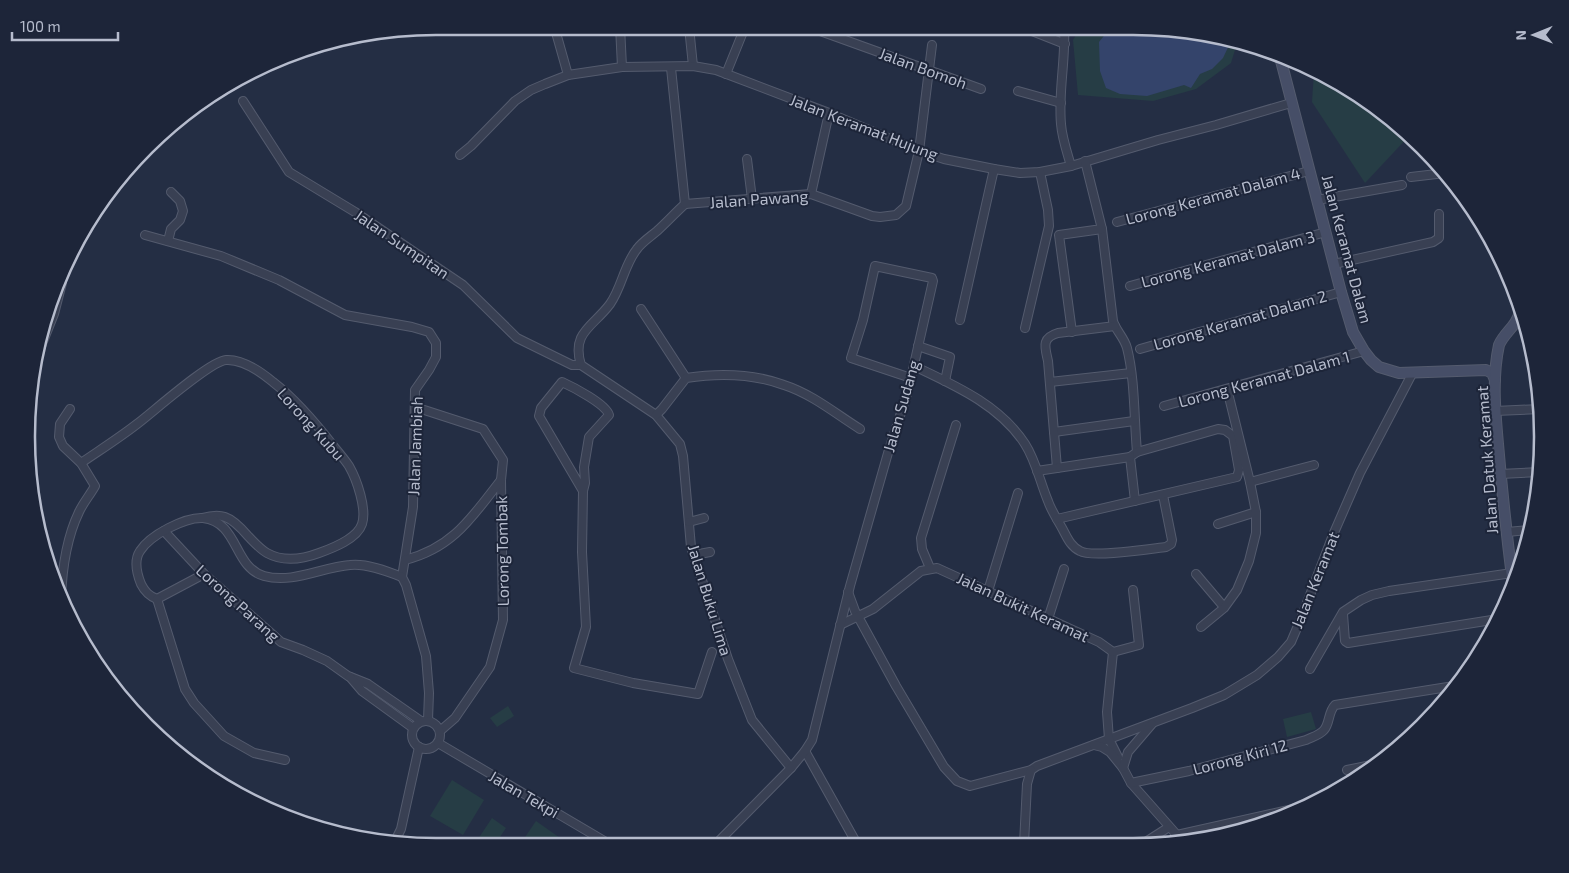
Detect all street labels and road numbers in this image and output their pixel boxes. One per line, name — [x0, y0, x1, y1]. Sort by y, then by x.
street label: Jalan Bomoh — [877, 43, 970, 92]
street label: Jalan Keramat Hujung — [787, 89, 941, 165]
street label: Lorong Keramat Dalam 4 — [1123, 163, 1303, 228]
street label: Jalan Keramat Dalam — [1318, 172, 1376, 325]
street label: Jalan Pawang — [709, 186, 809, 211]
street label: Jalan Sumpitan — [351, 205, 453, 282]
street label: Lorong Keramat Dalam 3 — [1139, 226, 1317, 291]
street label: Lorong Keramat Dalam 2 — [1151, 286, 1329, 353]
street label: Lorong Keramat Dalam 1 — [1176, 346, 1352, 411]
street label: Jalan Sudang — [878, 358, 923, 454]
street label: Lorong Kubu — [274, 383, 349, 464]
street label: Jalan Datuk Keramat — [1472, 385, 1501, 535]
street label: Jalan Jambiah — [403, 396, 426, 496]
street label: Lorong Tombak — [491, 496, 512, 606]
street label: Jalan Keramat — [1287, 529, 1343, 631]
street label: Jalan Buku Lima — [685, 542, 736, 658]
street label: Lorong Parang — [193, 560, 284, 645]
street label: Jalan Bukit Keramat — [954, 568, 1092, 645]
street label: Lorong Kiri 12 — [1191, 735, 1289, 778]
street label: Jalan Tekpi — [486, 766, 563, 821]

